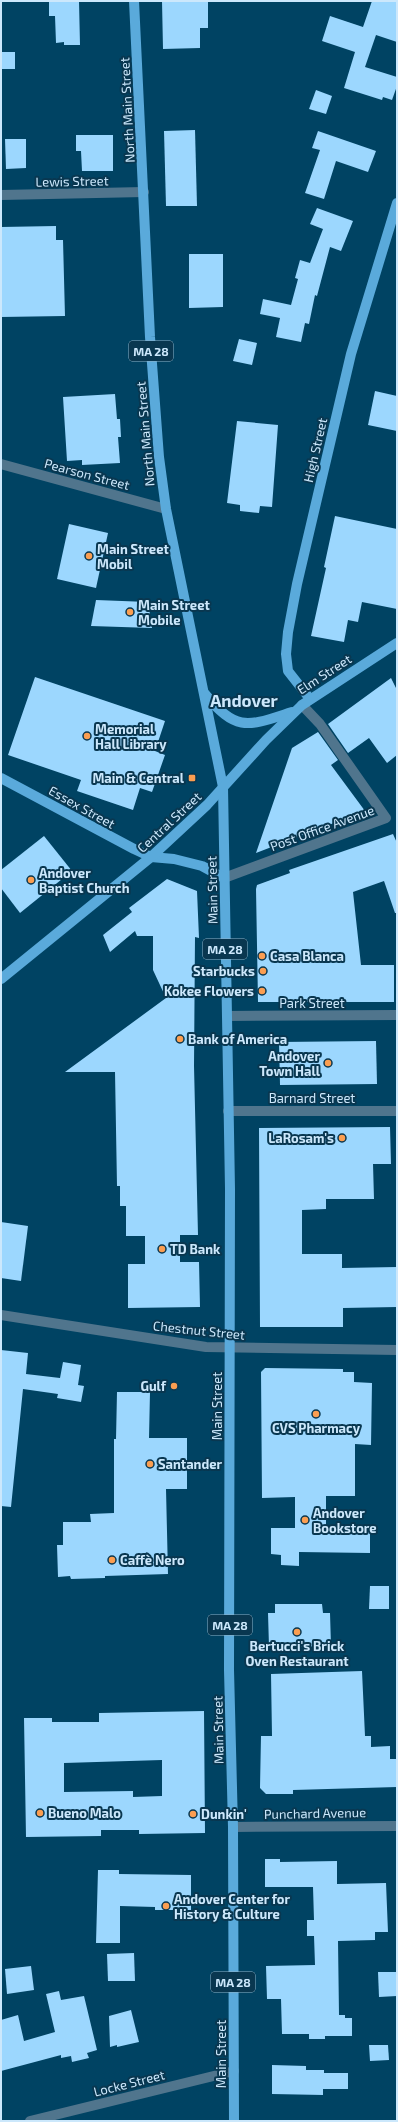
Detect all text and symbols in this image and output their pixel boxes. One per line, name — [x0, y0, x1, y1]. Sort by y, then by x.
street label: North Main Street — [116, 57, 138, 163]
street label: Lewis Street — [35, 172, 109, 190]
road number: MA 28 — [129, 341, 173, 361]
street label: North Main Street — [132, 381, 158, 487]
street label: High Street — [300, 416, 330, 484]
street label: Pearson Street — [43, 455, 131, 493]
place label: Main Street Mobil — [97, 541, 170, 572]
marker: Main Street Mobil — [84, 551, 94, 561]
place label: Main Street Mobile — [138, 597, 211, 628]
marker: Main Street Mobile — [125, 607, 135, 617]
street label: Elm Street — [294, 651, 354, 697]
district label: Andover — [210, 690, 279, 710]
place label: Memorial Hall Library — [95, 721, 167, 752]
marker: Memorial Hall Library — [82, 731, 92, 741]
place label: Main & Central — [92, 770, 185, 786]
marker: Main & Central — [187, 773, 197, 783]
street label: Essex Street — [46, 782, 118, 832]
street label: Central Street — [134, 788, 204, 856]
street label: Post Office Avenue — [268, 802, 376, 854]
street label: Main Street — [203, 856, 221, 924]
place label: Andover Baptist Church — [39, 865, 130, 896]
marker: Andover Baptist Church — [26, 875, 36, 885]
road number: MA 28 — [203, 939, 247, 959]
place label: Casa Blanca — [270, 948, 344, 964]
marker: Casa Blanca — [257, 951, 267, 961]
place label: Starbucks — [193, 963, 255, 979]
marker: Starbucks — [258, 966, 268, 976]
place label: Kokee Flowers — [164, 983, 254, 999]
marker: Kokee Flowers — [257, 986, 267, 996]
street label: Park Street — [279, 995, 345, 1011]
place label: Bank of America — [188, 1031, 287, 1047]
marker: Bank of America — [175, 1034, 185, 1044]
place label: Andover Town Hall — [259, 1048, 321, 1079]
marker: Andover Town Hall — [323, 1058, 333, 1068]
street label: Barnard Street — [269, 1090, 355, 1106]
place label: LaRosam's — [268, 1130, 334, 1146]
marker: LaRosam's — [337, 1133, 347, 1143]
place label: TD Bank — [170, 1241, 221, 1257]
marker: TD Bank — [157, 1244, 167, 1254]
street label: Chestnut Street — [152, 1317, 246, 1343]
street label: Main Street — [209, 1372, 225, 1440]
place label: Gulf — [140, 1378, 167, 1394]
marker: Gulf — [169, 1381, 179, 1391]
marker: CVS Pharmacy — [311, 1409, 321, 1419]
place label: CVS Pharmacy — [272, 1420, 361, 1436]
place label: Santander — [158, 1456, 222, 1472]
marker: Santander — [145, 1459, 155, 1469]
place label: Andover Bookstore — [313, 1505, 377, 1536]
marker: Andover Bookstore — [300, 1515, 310, 1525]
place label: Caffè Nero — [120, 1552, 185, 1568]
marker: Caffè Nero — [107, 1555, 117, 1565]
road number: MA 28 — [208, 1615, 252, 1635]
marker: Bertucci's Brick Oven Restaurant — [292, 1627, 302, 1637]
place label: Bertucci's Brick Oven Restaurant — [245, 1638, 349, 1669]
street label: Main Street — [209, 1696, 227, 1764]
street label: Punchard Avenue — [264, 1804, 366, 1822]
place label: Bueno Malo — [48, 1805, 121, 1821]
place label: Dunkin' — [201, 1806, 247, 1822]
marker: Bueno Malo — [35, 1808, 45, 1818]
marker: Dunkin' — [188, 1809, 198, 1819]
place label: Andover Center for History & Culture — [174, 1891, 291, 1922]
marker: Andover Center for History & Culture — [161, 1901, 171, 1911]
road number: MA 28 — [211, 1972, 255, 1992]
street label: Main Street — [213, 2020, 229, 2088]
street label: Locke Street — [92, 2066, 166, 2100]

